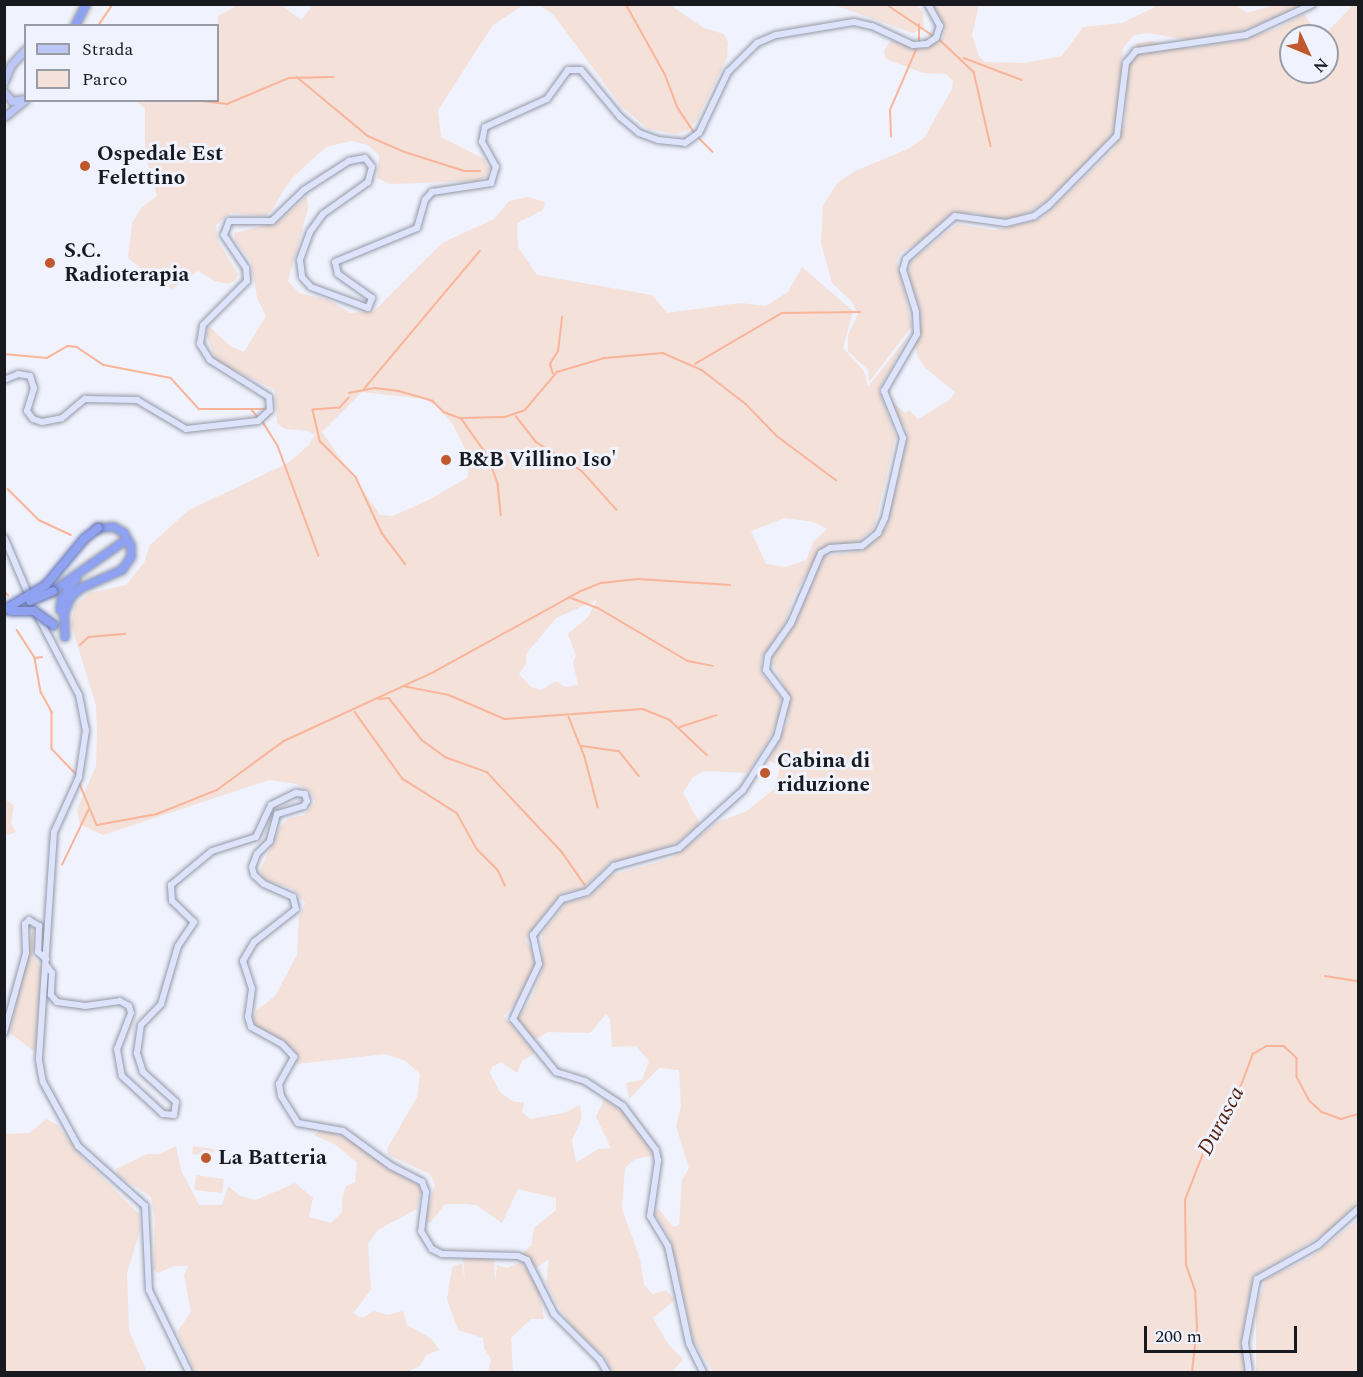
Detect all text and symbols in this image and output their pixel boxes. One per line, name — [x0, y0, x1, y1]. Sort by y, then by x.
legend — [24, 24, 219, 102]
north arrow — [1279, 24, 1339, 84]
text: Strada — [82, 36, 133, 63]
text: N — [1307, 52, 1334, 78]
text: Parco — [82, 66, 127, 93]
place label: Ospedale Est Felettino — [97, 141, 223, 191]
marker: Ospedale Est Felettino — [78, 159, 92, 173]
place label: S.C. Radioterapia — [64, 238, 189, 288]
marker: S.C. Radioterapia — [41, 254, 59, 272]
place label: B&B Villino Iso' — [458, 447, 617, 473]
marker: B&B Villino Iso' — [439, 453, 453, 467]
place label: Cabina di riduzione — [777, 748, 870, 798]
marker: Cabina di riduzione — [758, 766, 772, 780]
water label: Durasca — [1192, 1082, 1250, 1160]
place label: La Batteria — [218, 1145, 327, 1171]
marker: La Batteria — [199, 1151, 213, 1165]
scale bar — [1147, 1314, 1300, 1352]
text: 200 m — [1155, 1323, 1202, 1350]

